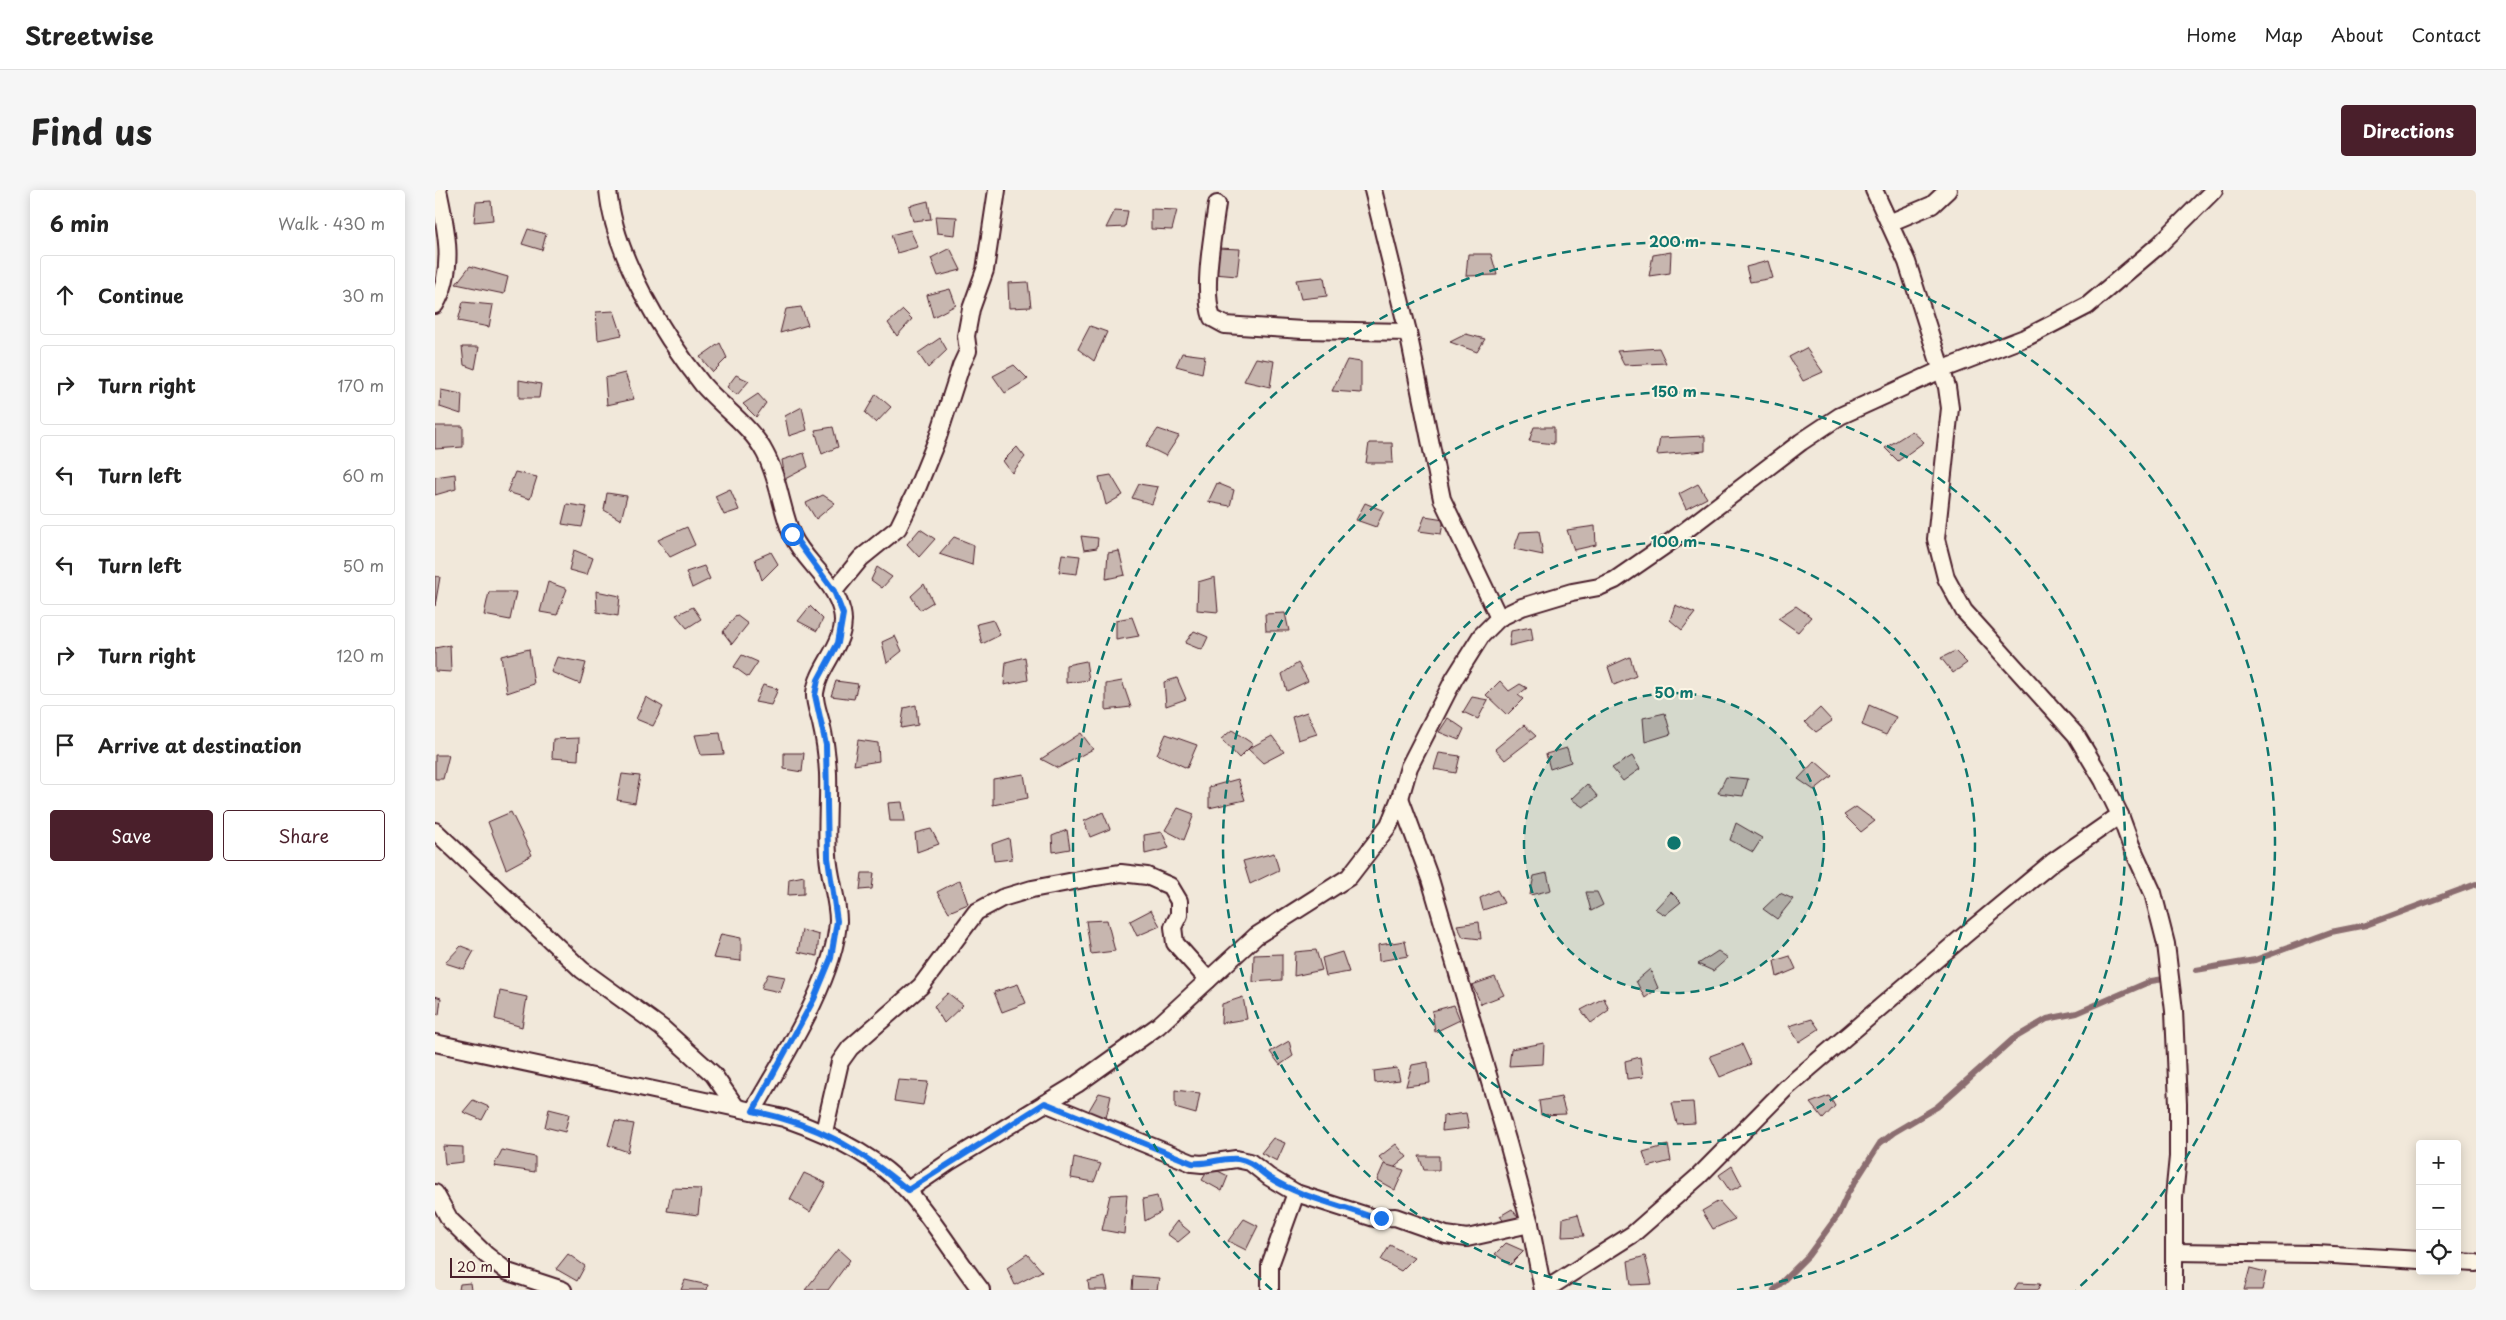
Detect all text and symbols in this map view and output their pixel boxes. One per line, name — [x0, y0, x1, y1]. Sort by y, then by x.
text: Streetwise — [25, 17, 154, 53]
text: Home — [2186, 21, 2236, 48]
text: Map — [2264, 21, 2303, 48]
text: About — [2331, 21, 2383, 48]
text: Contact — [2411, 21, 2481, 48]
text: Find us — [30, 104, 152, 157]
button: Directions — [2341, 105, 2476, 156]
text: 6 min — [50, 207, 109, 239]
text: Walk · 430 m — [278, 211, 385, 235]
text: 200 m — [1649, 229, 1699, 252]
icon: ahead — [51, 281, 79, 309]
text: Continue — [98, 281, 184, 309]
text: 30 m — [342, 283, 384, 307]
icon: right — [51, 371, 79, 399]
text: Turn right — [98, 371, 196, 399]
text: 170 m — [338, 373, 384, 397]
text: 150 m — [1651, 379, 1697, 402]
icon: left — [51, 461, 79, 489]
text: Turn left — [98, 461, 182, 489]
text: 60 m — [342, 463, 384, 487]
route start — [781, 523, 804, 546]
text: 100 m — [1651, 529, 1697, 552]
icon: left — [51, 551, 79, 579]
text: Turn left — [98, 551, 182, 579]
text: 50 m — [343, 553, 384, 577]
icon: right — [51, 641, 79, 669]
text: Turn right — [98, 641, 196, 669]
text: 120 m — [337, 643, 384, 667]
text: 50 m — [1655, 680, 1693, 703]
icon: arrive — [51, 731, 79, 759]
text: Arrive at destination — [98, 731, 302, 759]
button: Save — [50, 810, 213, 861]
button: Share — [223, 810, 385, 861]
centre of rings — [1665, 834, 1683, 852]
map controls — [2416, 1140, 2461, 1275]
button: + — [2416, 1140, 2461, 1185]
button: − — [2416, 1185, 2461, 1230]
route end — [1370, 1207, 1393, 1230]
button: locate — [2416, 1230, 2461, 1275]
scale bar — [450, 1255, 510, 1278]
text: 20 m — [457, 1256, 493, 1277]

